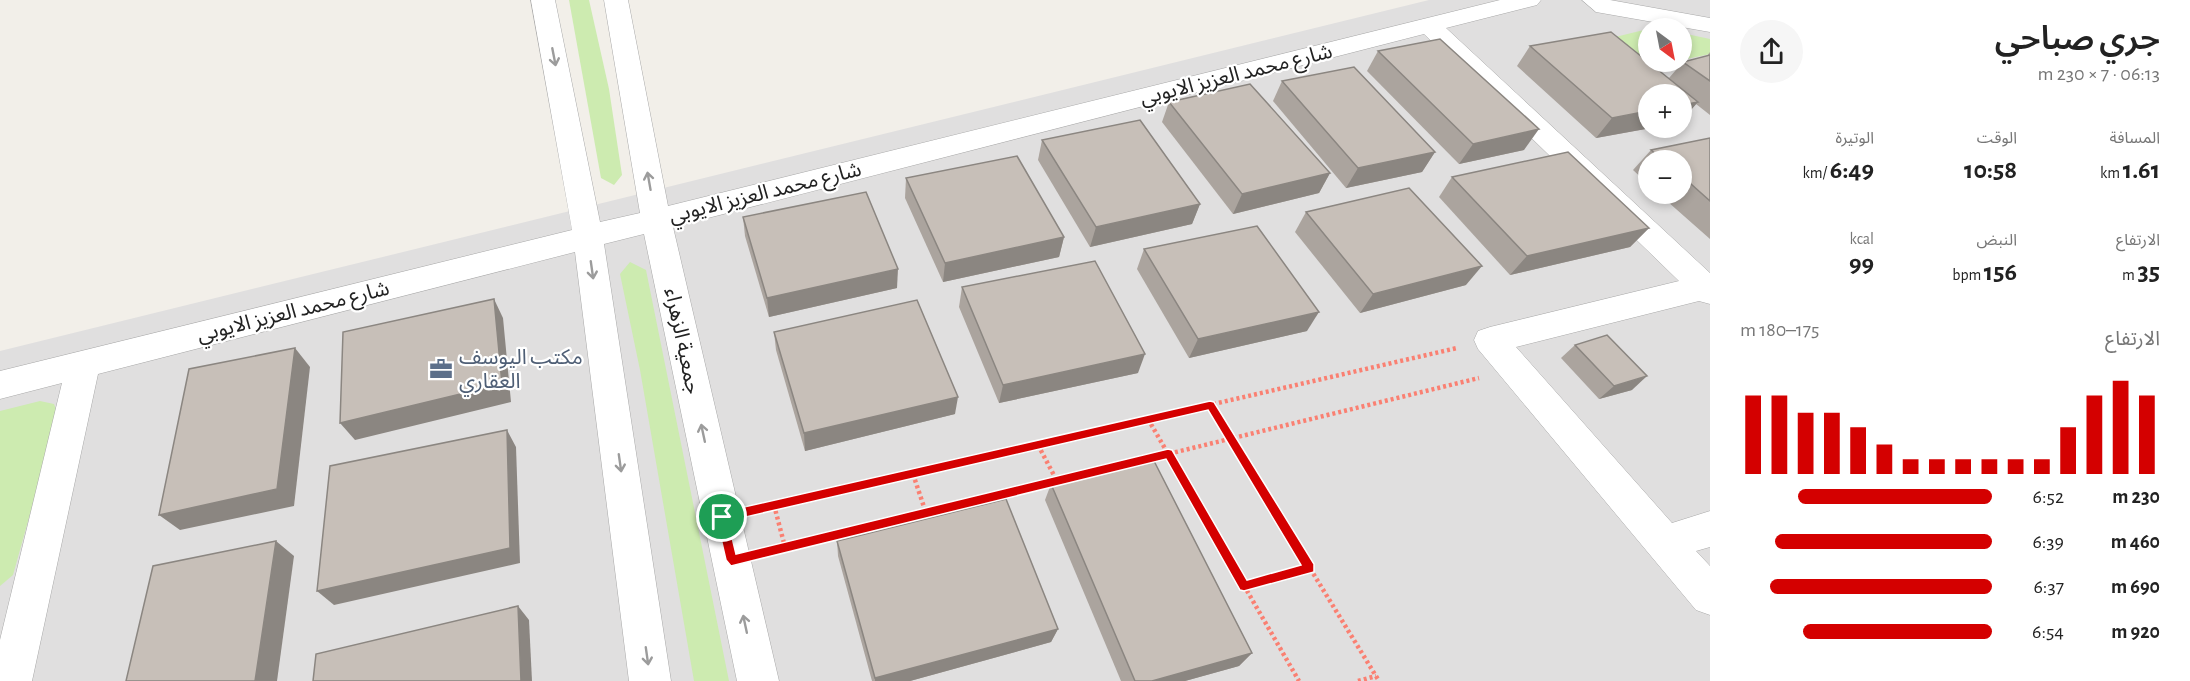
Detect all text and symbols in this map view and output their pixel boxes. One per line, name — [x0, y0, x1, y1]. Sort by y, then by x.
north arrow — [1638, 18, 1692, 72]
map controls — [1638, 18, 1692, 204]
button: share — [1740, 20, 1803, 83]
text: جري صباحي — [1995, 23, 2160, 56]
street label: شارع محمد العزيز الايوبي — [1138, 40, 1336, 113]
one-way arrow — [549, 47, 560, 67]
text: 06:13 · 7 × 230 m — [2037, 64, 2160, 84]
button: + — [1638, 84, 1692, 138]
text: الوتيرة — [1836, 130, 1874, 146]
text: الوقت — [1977, 130, 2017, 146]
text: المسافة — [2110, 130, 2160, 146]
button: − — [1638, 150, 1692, 204]
text: 6:49 — [1830, 157, 1874, 183]
text: 10:58 — [1964, 157, 2017, 183]
text: 1.61 — [2123, 157, 2160, 183]
street label: شارع محمد العزيز الايوبي — [667, 158, 865, 231]
text: /km — [1803, 165, 1830, 181]
text: km — [2100, 165, 2123, 181]
one-way arrow — [643, 172, 654, 192]
text: kcal — [1850, 231, 1874, 247]
text: النبض — [1976, 232, 2017, 248]
text: الارتفاع — [2116, 232, 2160, 248]
text: 99 — [1849, 251, 1874, 277]
text: 156 — [1984, 259, 2017, 285]
text: 35 — [2138, 259, 2160, 285]
one-way arrow — [587, 260, 598, 279]
text: bpm — [1952, 267, 1984, 283]
text: m — [2122, 267, 2138, 283]
street label: شارع محمد العزيز الايوبي — [195, 277, 393, 350]
street label: جمعية الزهراء — [660, 286, 704, 396]
text: 175–180 m — [1740, 320, 1819, 340]
text: الارتفاع — [2105, 329, 2160, 349]
place label: مكتب اليوسف العقاري — [459, 347, 583, 397]
office icon: مكتب اليوسف العقاري — [428, 356, 454, 382]
one-way arrow — [697, 424, 709, 443]
one-way arrow — [614, 453, 625, 473]
text: 6:52 — [2033, 487, 2064, 507]
text: 230 m — [2112, 487, 2160, 507]
pin — [696, 491, 747, 542]
icon: arrive — [705, 500, 738, 533]
text: 6:39 — [2032, 532, 2064, 552]
text: 460 m — [2111, 532, 2160, 552]
text: 6:37 — [2033, 577, 2064, 597]
text: 690 m — [2111, 577, 2160, 597]
one-way arrow — [739, 615, 751, 634]
text: 6:54 — [2032, 622, 2064, 642]
text: 920 m — [2111, 622, 2160, 642]
one-way arrow — [642, 646, 653, 666]

